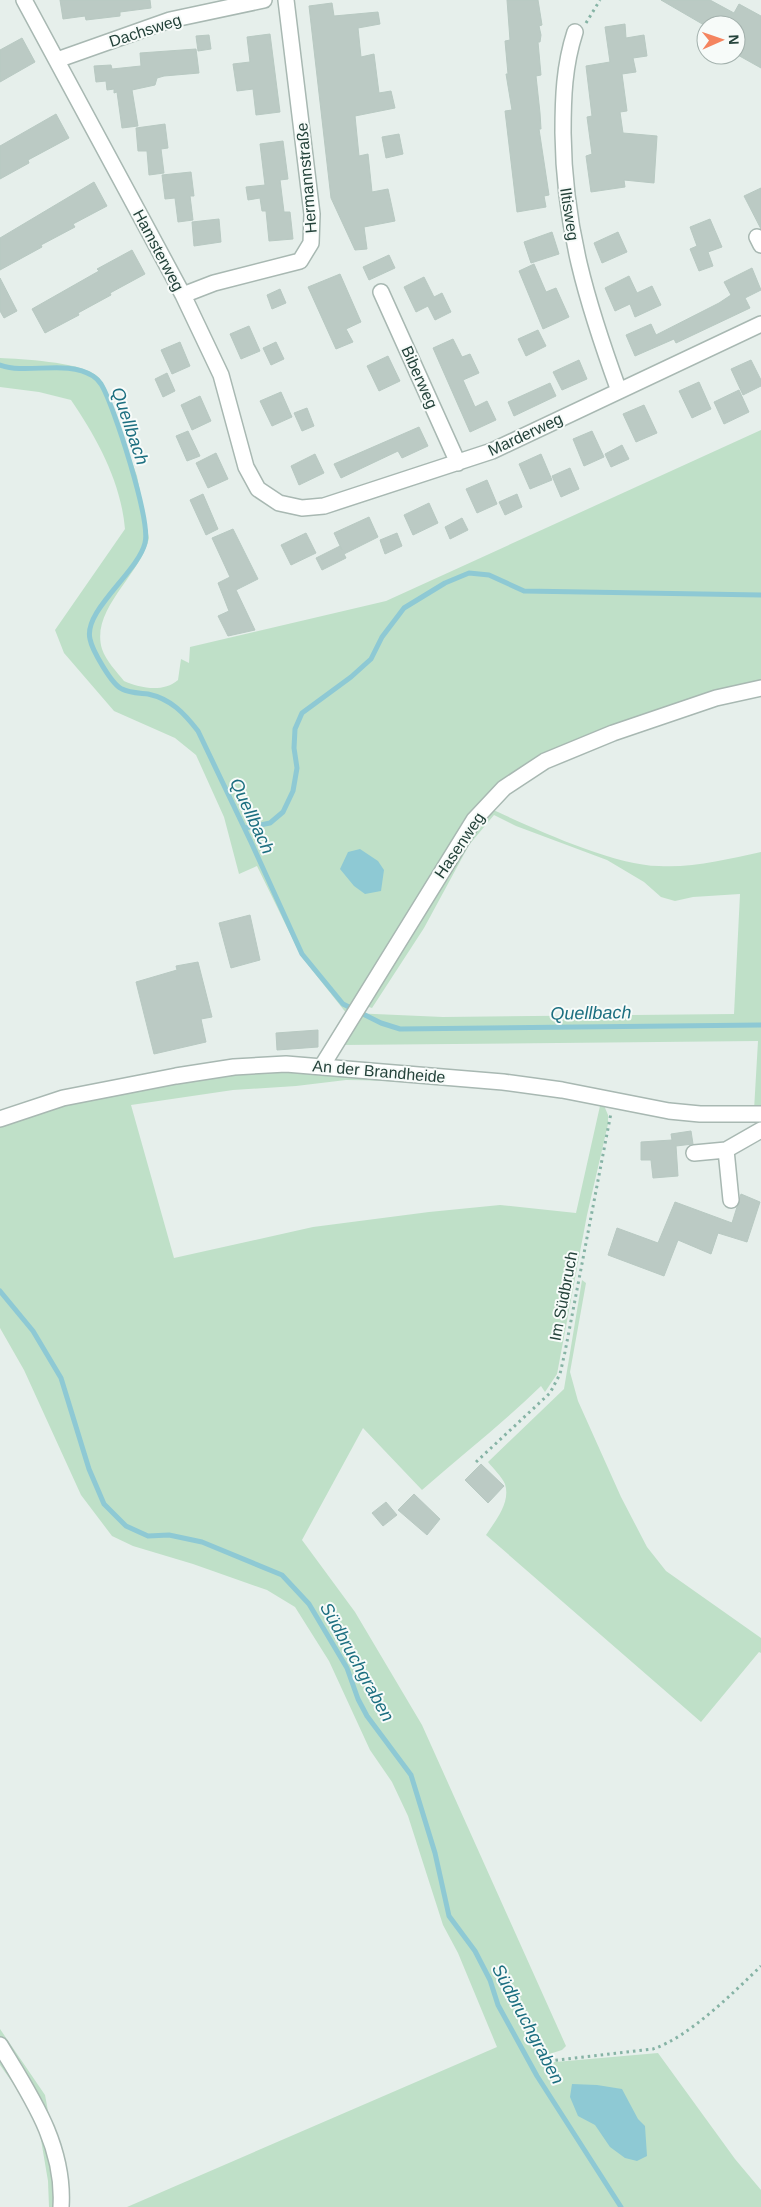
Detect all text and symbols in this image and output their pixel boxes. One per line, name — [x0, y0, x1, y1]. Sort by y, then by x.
street label: Dachsweg — [107, 11, 183, 50]
north arrow — [696, 15, 746, 65]
text: N — [726, 34, 742, 45]
street label: Hermannstraße — [293, 122, 320, 234]
street label: Iltisweg — [557, 186, 582, 242]
street label: Hamsterweg — [130, 207, 187, 294]
street label: Biberweg — [398, 343, 441, 411]
water label: Quellbach — [107, 384, 153, 468]
street label: Marderweg — [485, 410, 565, 459]
water label: Quellbach — [226, 775, 278, 857]
street label: Hasenweg — [431, 809, 488, 881]
water label: Quellbach — [550, 1002, 632, 1024]
street label: An der Brandheide — [312, 1057, 446, 1086]
street label: Im Südbruch — [546, 1250, 580, 1342]
water label: Südbruchgraben — [316, 1599, 398, 1725]
water label: Südbruchgraben — [488, 1961, 568, 2087]

